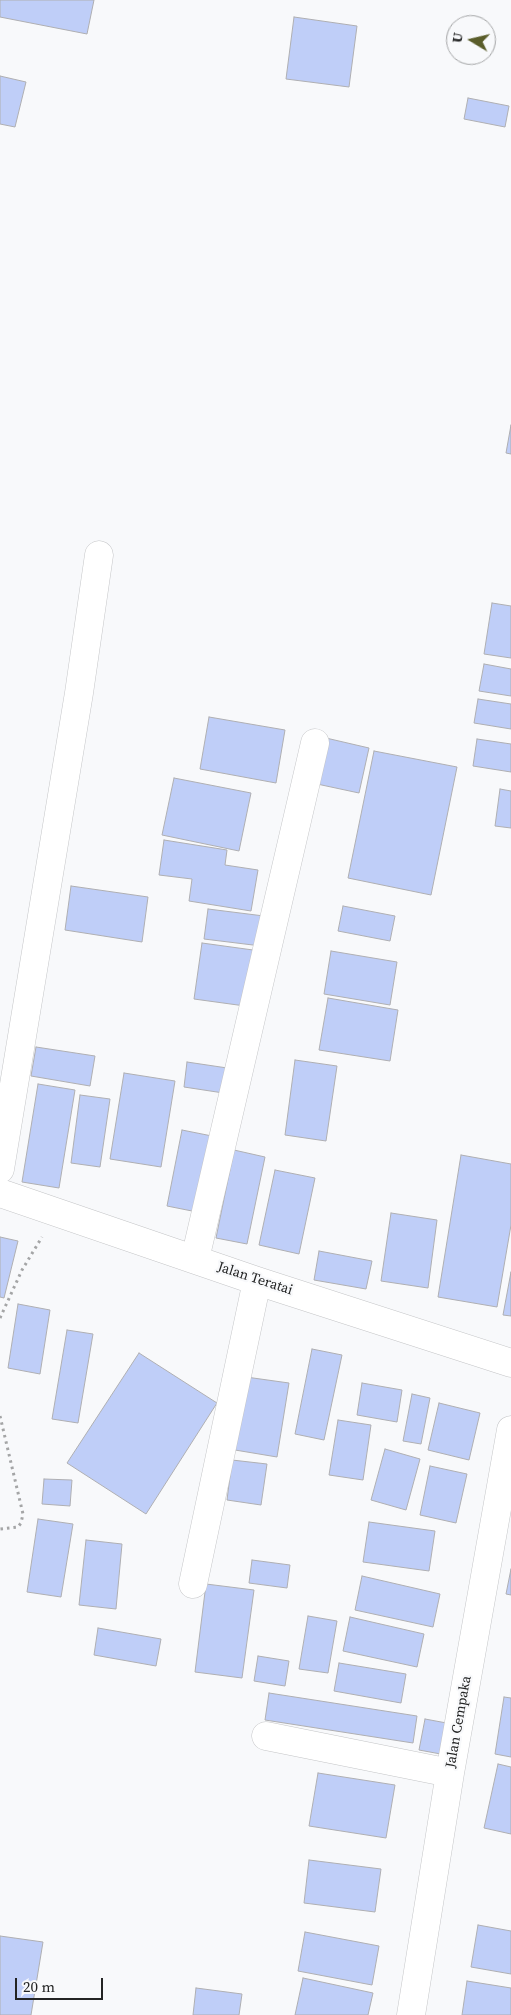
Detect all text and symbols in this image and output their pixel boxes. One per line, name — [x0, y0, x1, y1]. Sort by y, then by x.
north arrow — [446, 15, 496, 65]
text: U — [446, 31, 468, 44]
street label: Jalan Teratai — [215, 1259, 295, 1299]
street label: Jalan Cempaka — [443, 1675, 475, 1769]
scale bar — [18, 1968, 105, 2000]
text: 20 m — [23, 1976, 55, 1997]

